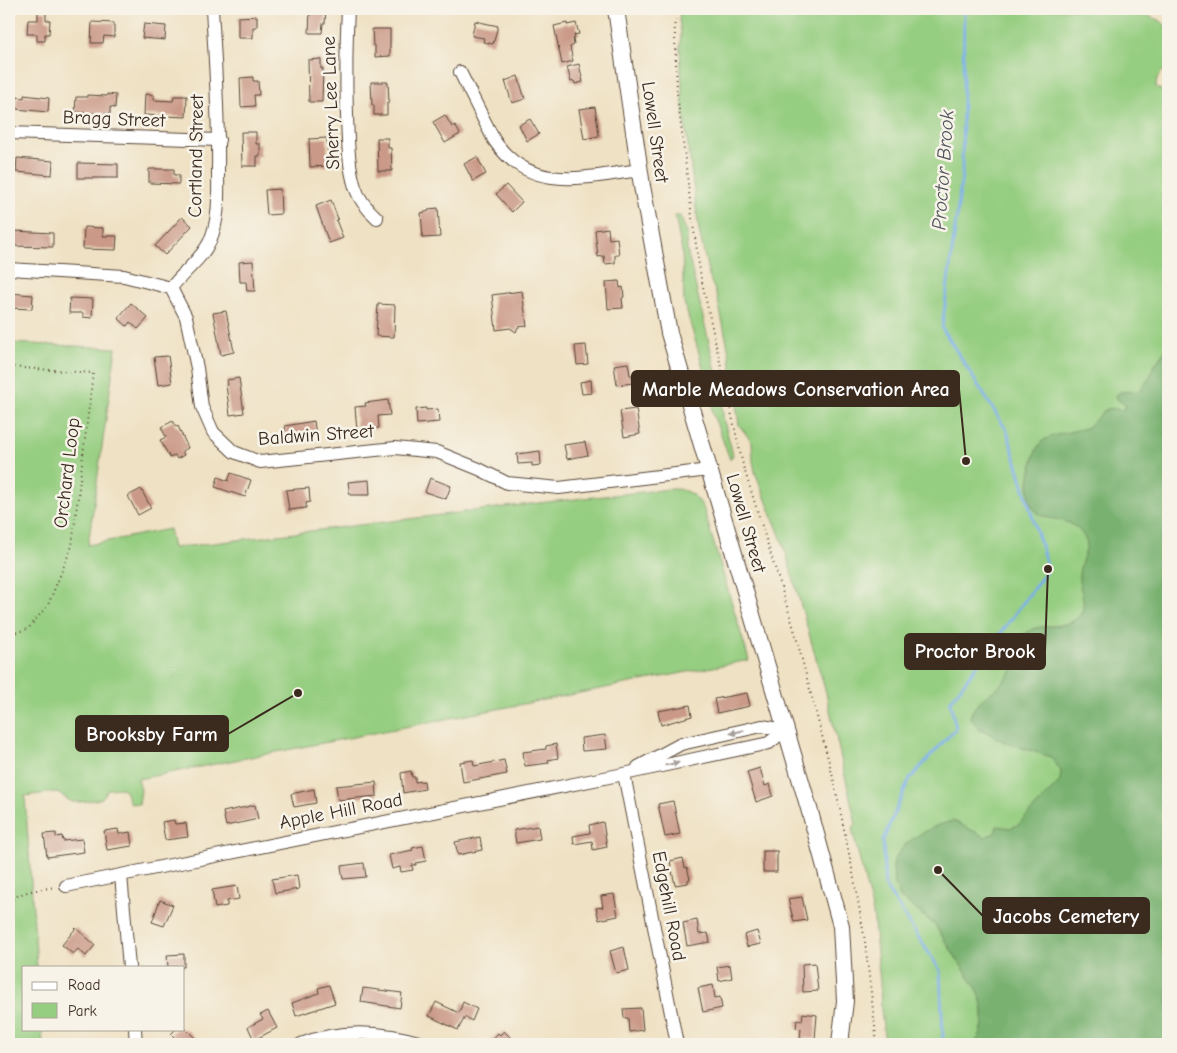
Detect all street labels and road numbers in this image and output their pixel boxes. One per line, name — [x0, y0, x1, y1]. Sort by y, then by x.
street label: Sherry Lee Lane — [318, 36, 344, 170]
street label: Lowell Street — [637, 80, 673, 185]
street label: Cortland Street — [184, 94, 208, 218]
street label: Bragg Street — [62, 106, 166, 132]
street label: Orchard Loop — [49, 417, 85, 529]
street label: Baldwin Street — [257, 420, 375, 450]
street label: Lowell Street — [721, 471, 771, 576]
street label: Apple Hill Road — [278, 788, 404, 834]
street label: Edgehill Road — [648, 849, 690, 963]

